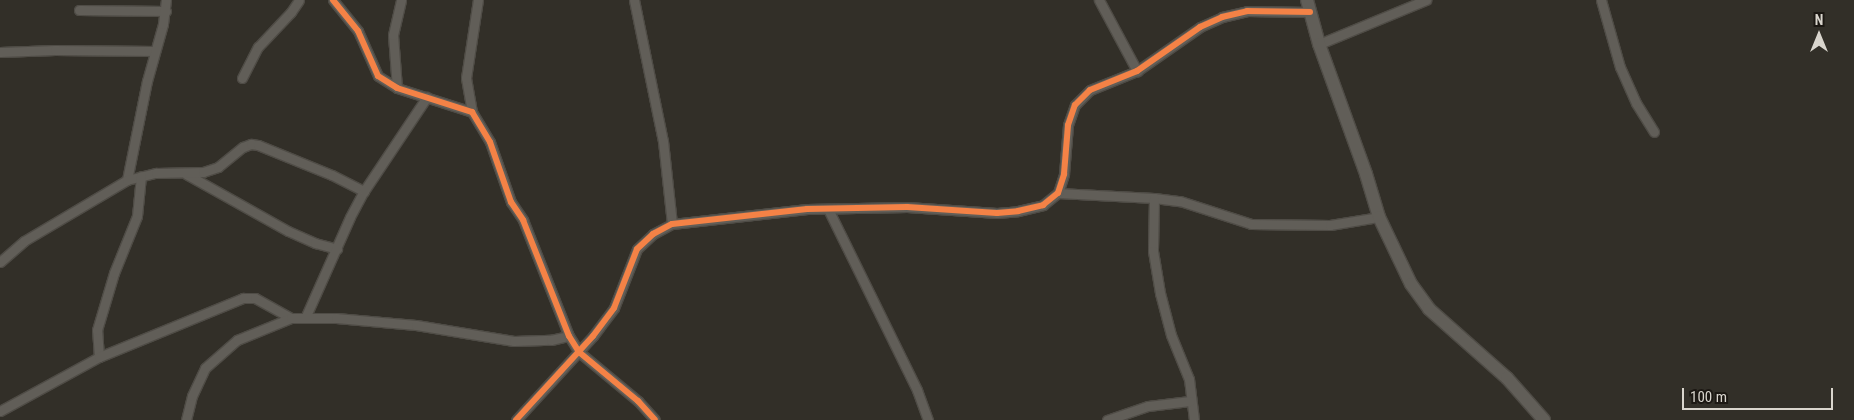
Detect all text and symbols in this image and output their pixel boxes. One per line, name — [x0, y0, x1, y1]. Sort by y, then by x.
north arrow — [1794, 10, 1844, 60]
text: N — [1815, 12, 1823, 28]
scale bar — [1684, 378, 1835, 410]
text: 100 m — [1690, 388, 1727, 406]

